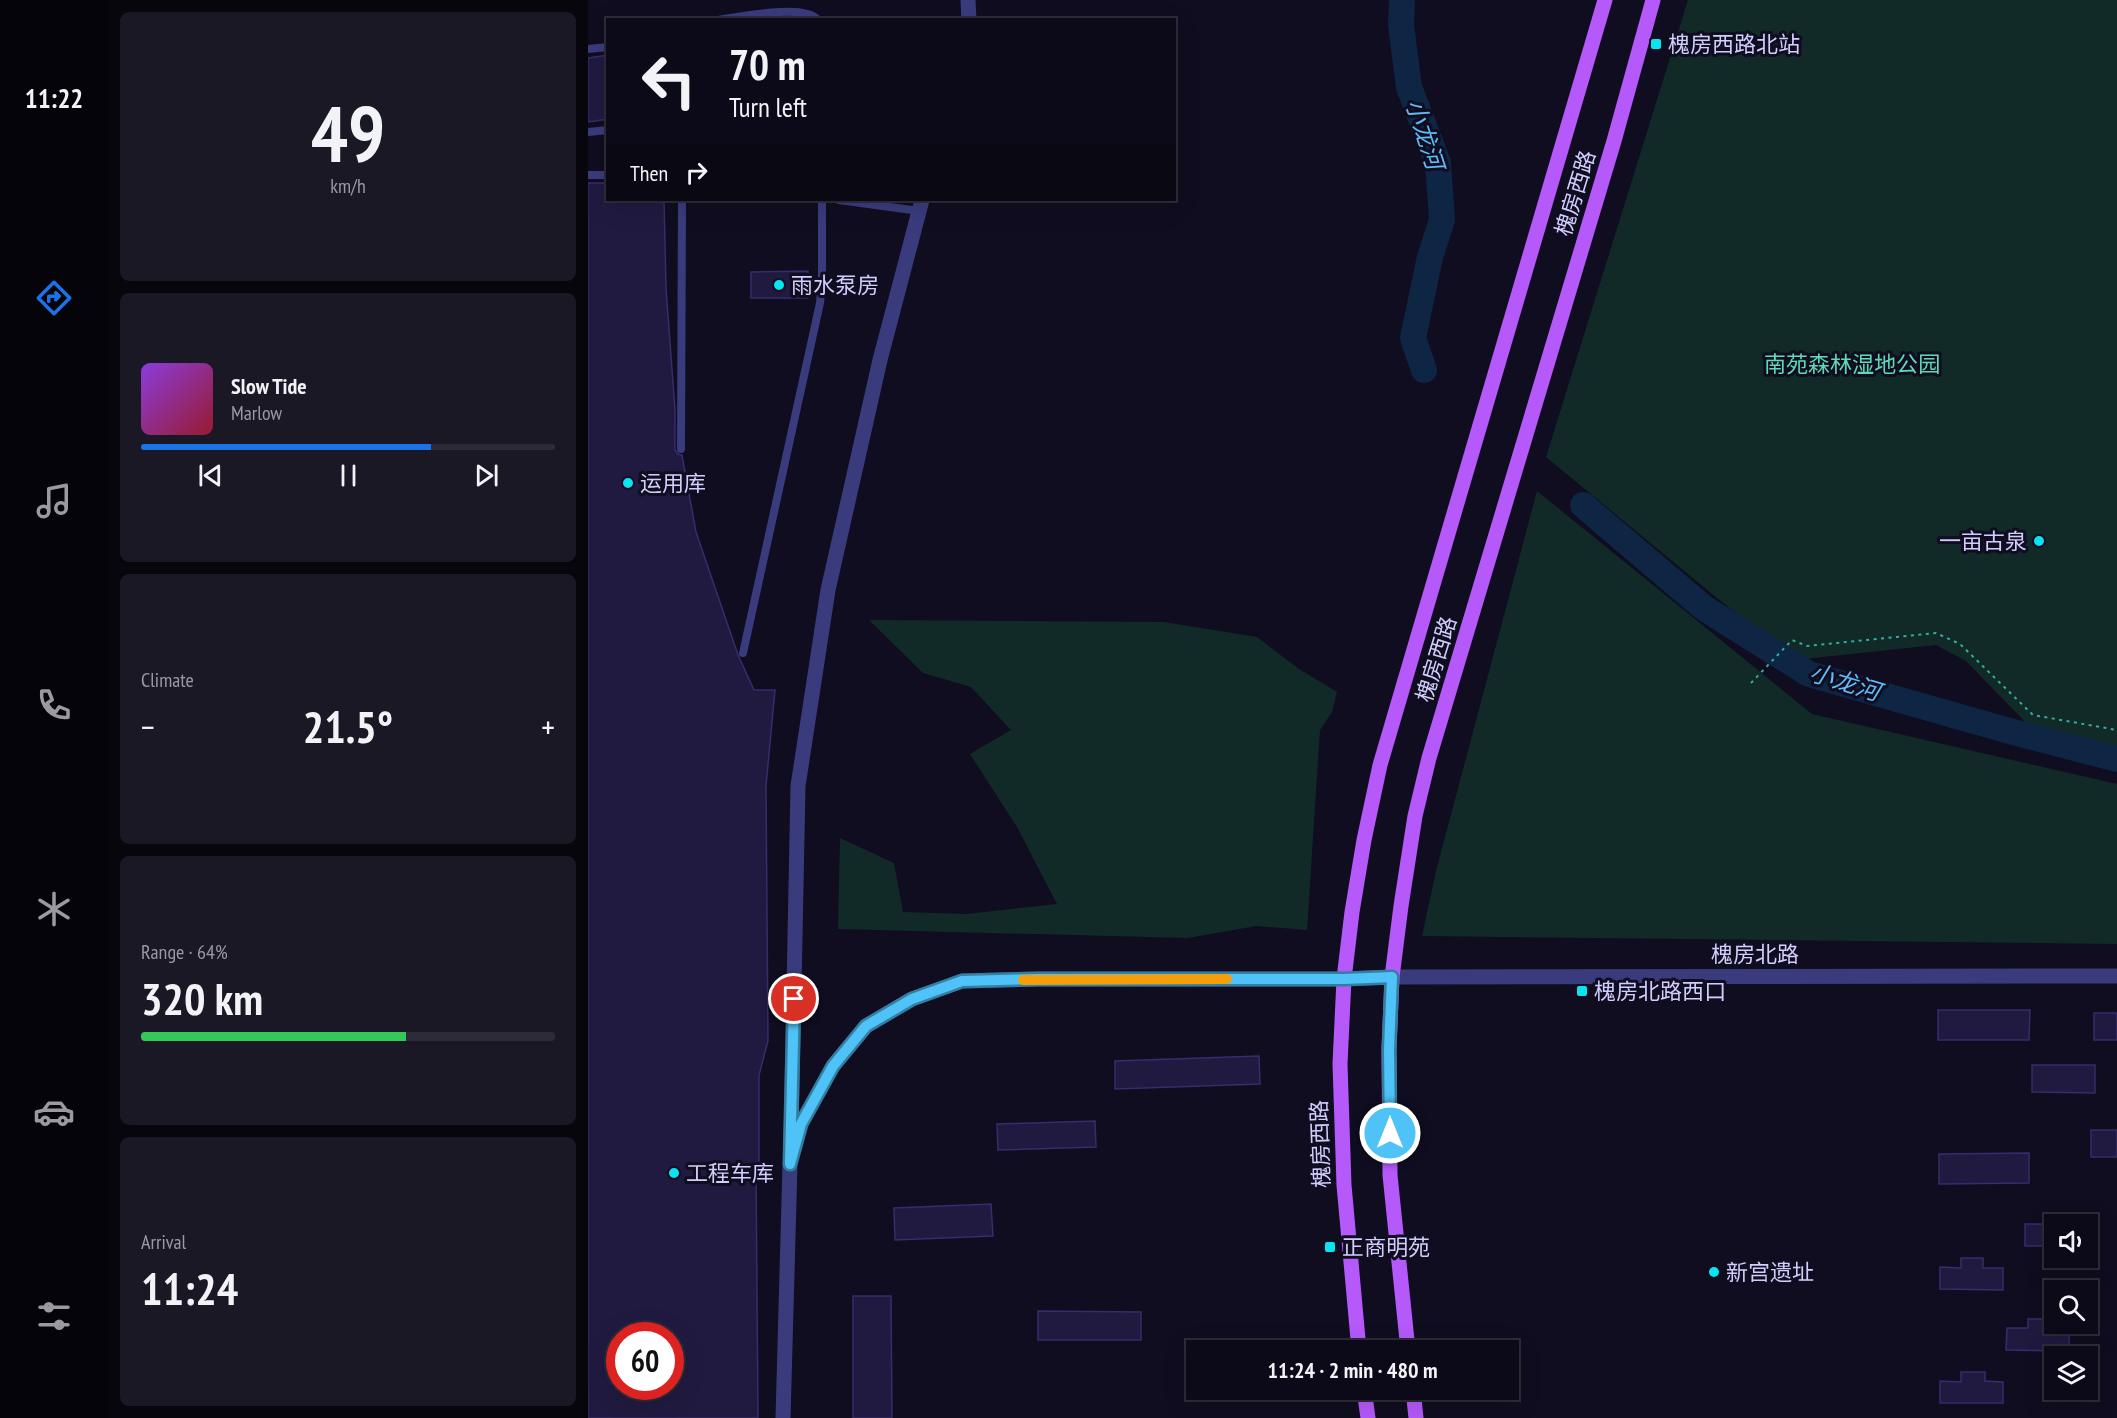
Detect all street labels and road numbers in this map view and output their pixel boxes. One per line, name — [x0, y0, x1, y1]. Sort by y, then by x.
street label: 槐房西路 — [1549, 147, 1601, 239]
street label: 槐房西路 — [1410, 613, 1462, 705]
street label: 槐房北路 — [1711, 940, 1799, 968]
street label: 槐房西路 — [1304, 1100, 1336, 1188]

